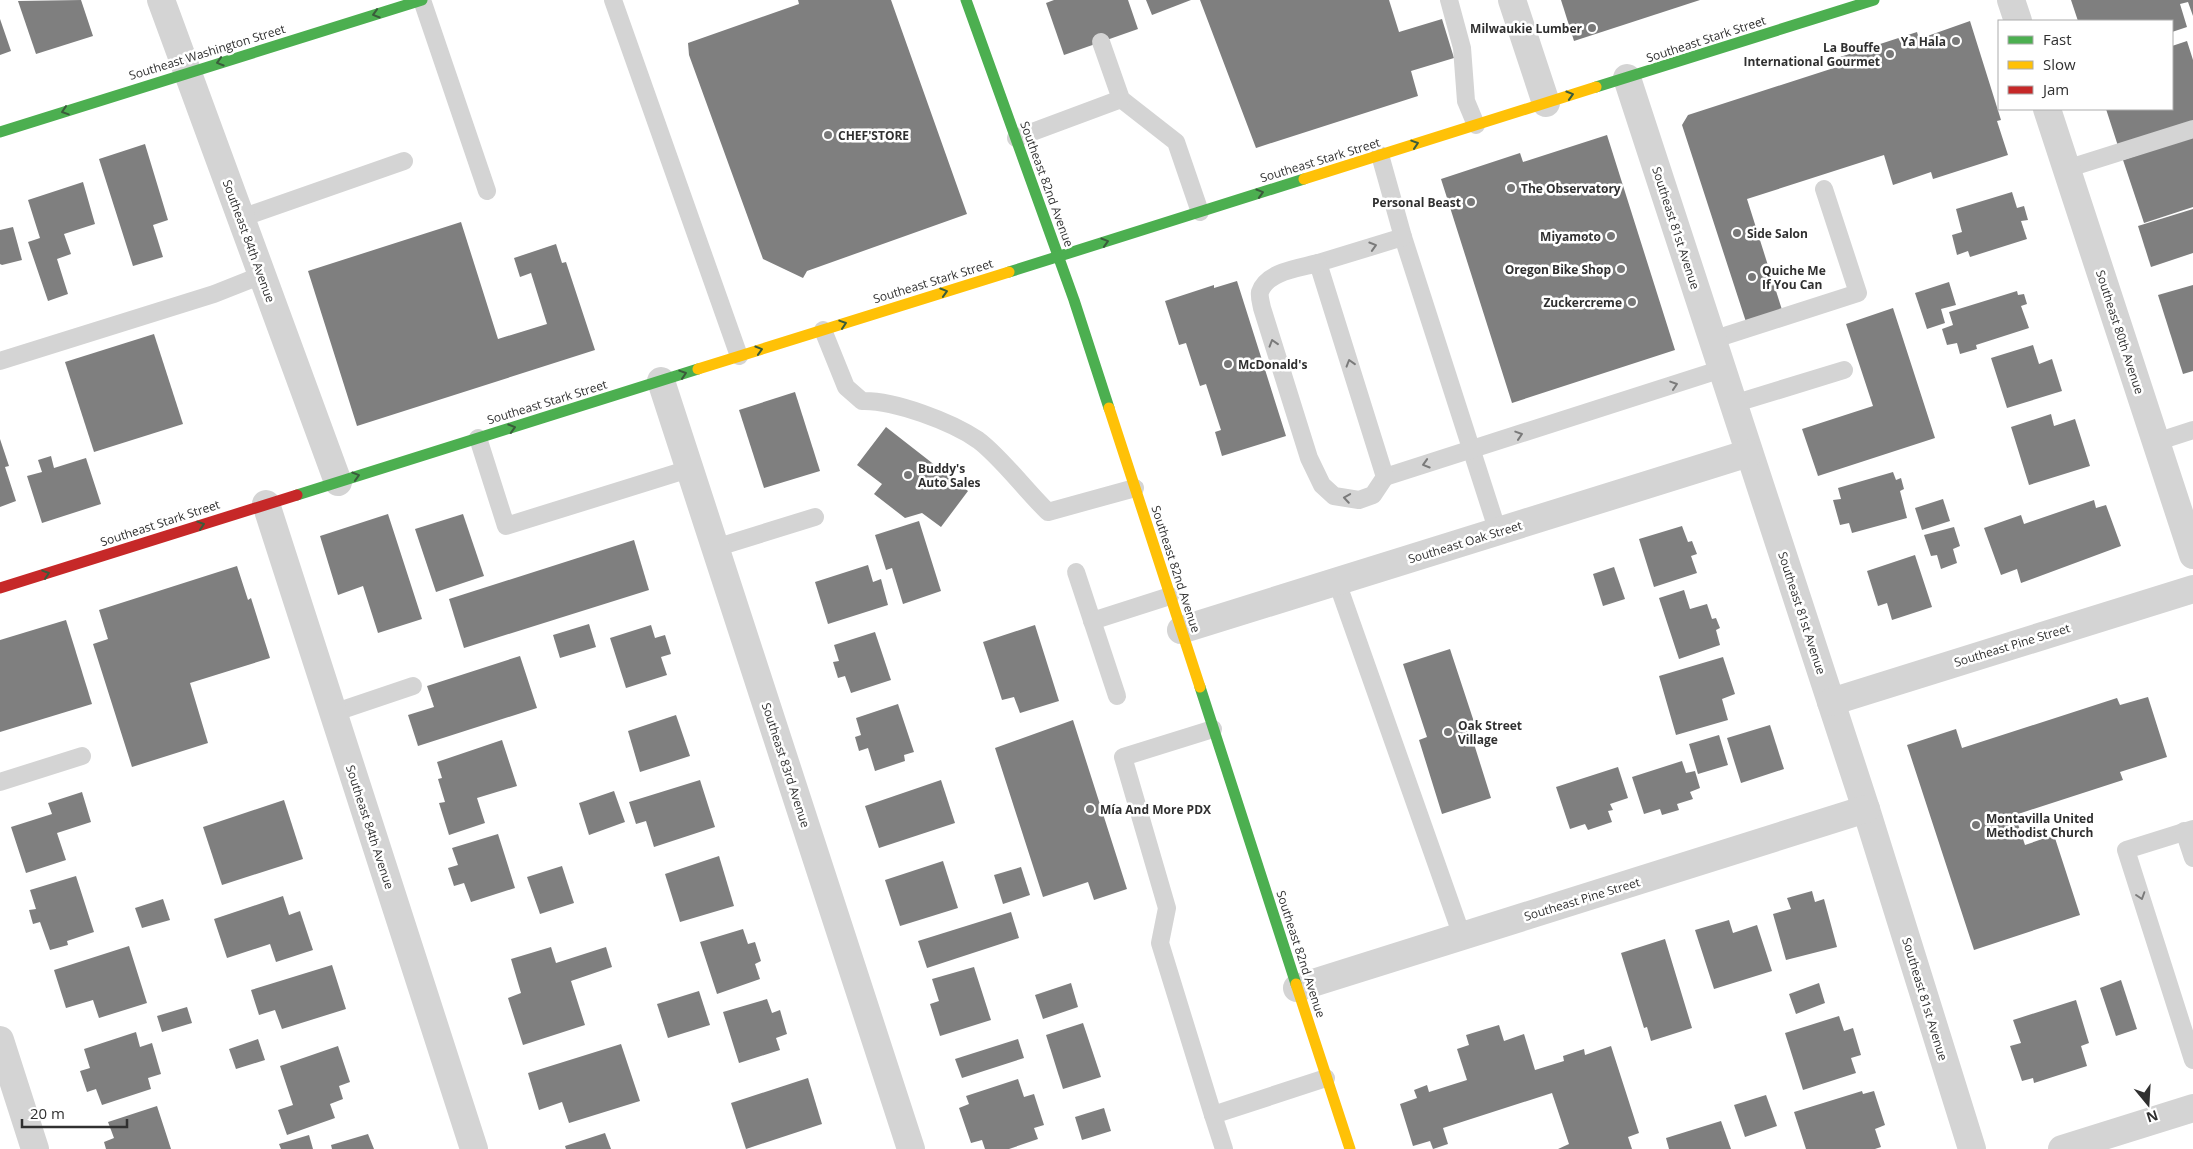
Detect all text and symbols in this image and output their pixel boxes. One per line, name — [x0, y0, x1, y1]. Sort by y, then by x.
one-way arrow — [372, 9, 380, 19]
street label: Southeast Stark Street — [1644, 12, 1768, 66]
street label: Southeast Washington Street — [127, 20, 287, 84]
place label: Milwaukie Lumber — [1470, 20, 1583, 37]
legend — [1998, 20, 2173, 110]
marker: Milwaukie Lumber — [1586, 22, 1598, 34]
text: Fast — [2043, 29, 2072, 49]
place label: Ya Hala — [1901, 33, 1946, 50]
marker: Ya Hala — [1950, 35, 1962, 47]
place label: La Bouffe International Gourmet — [1744, 39, 1880, 70]
marker: La Bouffe International Gourmet — [1884, 48, 1896, 60]
text: Slow — [2043, 54, 2076, 74]
one-way arrow — [217, 57, 225, 67]
text: Jam — [2041, 79, 2069, 99]
one-way arrow — [1566, 91, 1574, 101]
one-way arrow — [62, 106, 70, 116]
street label: Southeast 82nd Avenue — [1016, 119, 1078, 249]
place label: CHEF'STORE — [838, 127, 909, 144]
marker: CHEF'STORE — [822, 129, 834, 141]
street label: Southeast Stark Street — [1258, 134, 1382, 186]
one-way arrow — [1410, 140, 1419, 150]
street label: Southeast 81st Avenue — [1648, 165, 1704, 292]
street label: Southeast 84th Avenue — [219, 177, 279, 305]
place label: The Observatory — [1521, 180, 1621, 197]
marker: The Observatory — [1505, 182, 1517, 194]
one-way arrow — [1256, 189, 1264, 199]
place label: Personal Beast — [1372, 194, 1461, 211]
marker: Personal Beast — [1465, 196, 1477, 208]
place label: Side Salon — [1747, 225, 1808, 242]
marker: Side Salon — [1731, 227, 1743, 239]
place label: Miyamoto — [1540, 228, 1601, 245]
marker: Miyamoto — [1605, 230, 1617, 242]
one-way arrow — [1100, 237, 1109, 247]
one-way arrow — [1368, 241, 1376, 251]
street label: Southeast Stark Street — [871, 255, 995, 307]
place label: Oregon Bike Shop — [1505, 261, 1611, 278]
place label: Quiche Me If You Can — [1762, 262, 1826, 293]
marker: Oregon Bike Shop — [1615, 263, 1627, 275]
street label: Southeast 80th Avenue — [2092, 268, 2148, 396]
marker: Quiche Me If You Can — [1746, 271, 1758, 283]
one-way arrow — [939, 288, 948, 298]
place label: Zuckercreme — [1543, 294, 1622, 311]
marker: Zuckercreme — [1626, 296, 1638, 308]
one-way arrow — [838, 320, 846, 330]
one-way arrow — [1268, 339, 1278, 348]
one-way arrow — [755, 346, 763, 356]
place label: McDonald's — [1238, 356, 1307, 373]
marker: McDonald's — [1222, 358, 1234, 370]
one-way arrow — [1345, 360, 1355, 368]
one-way arrow — [679, 369, 687, 379]
street label: Southeast Stark Street — [485, 376, 609, 428]
one-way arrow — [1669, 381, 1677, 391]
one-way arrow — [507, 423, 515, 433]
one-way arrow — [1514, 430, 1523, 440]
one-way arrow — [1423, 459, 1431, 469]
place label: Buddy's Auto Sales — [918, 460, 981, 491]
marker: Buddy's Auto Sales — [902, 469, 914, 481]
one-way arrow — [352, 472, 360, 482]
one-way arrow — [1342, 494, 1351, 504]
street label: Southeast Stark Street — [98, 496, 222, 550]
street label: Southeast 82nd Avenue — [1147, 503, 1205, 635]
street label: Southeast Oak Street — [1406, 517, 1524, 567]
one-way arrow — [197, 520, 205, 530]
street label: Southeast 81st Avenue — [1774, 550, 1830, 677]
one-way arrow — [42, 569, 50, 579]
street label: Southeast Pine Street — [1952, 619, 2072, 671]
street label: Southeast 83rd Avenue — [758, 700, 814, 830]
place label: Oak Street Village — [1458, 717, 1522, 748]
marker: Oak Street Village — [1442, 726, 1454, 738]
street label: Southeast 84th Avenue — [342, 763, 398, 891]
place label: Mía And More PDX — [1100, 801, 1211, 818]
marker: Mía And More PDX — [1084, 803, 1096, 815]
place label: Montavilla United Methodist Church — [1986, 810, 2094, 841]
marker: Montavilla United Methodist Church — [1970, 819, 1982, 831]
street label: Southeast Pine Street — [1522, 873, 1642, 925]
street label: Southeast 82nd Avenue — [1272, 888, 1330, 1020]
one-way arrow — [2135, 891, 2145, 900]
street label: Southeast 81st Avenue — [1898, 935, 1952, 1063]
north arrow — [2123, 1079, 2173, 1129]
scale bar — [22, 1096, 128, 1128]
text: 20 m — [30, 1103, 65, 1123]
text: N — [2144, 1106, 2161, 1128]

